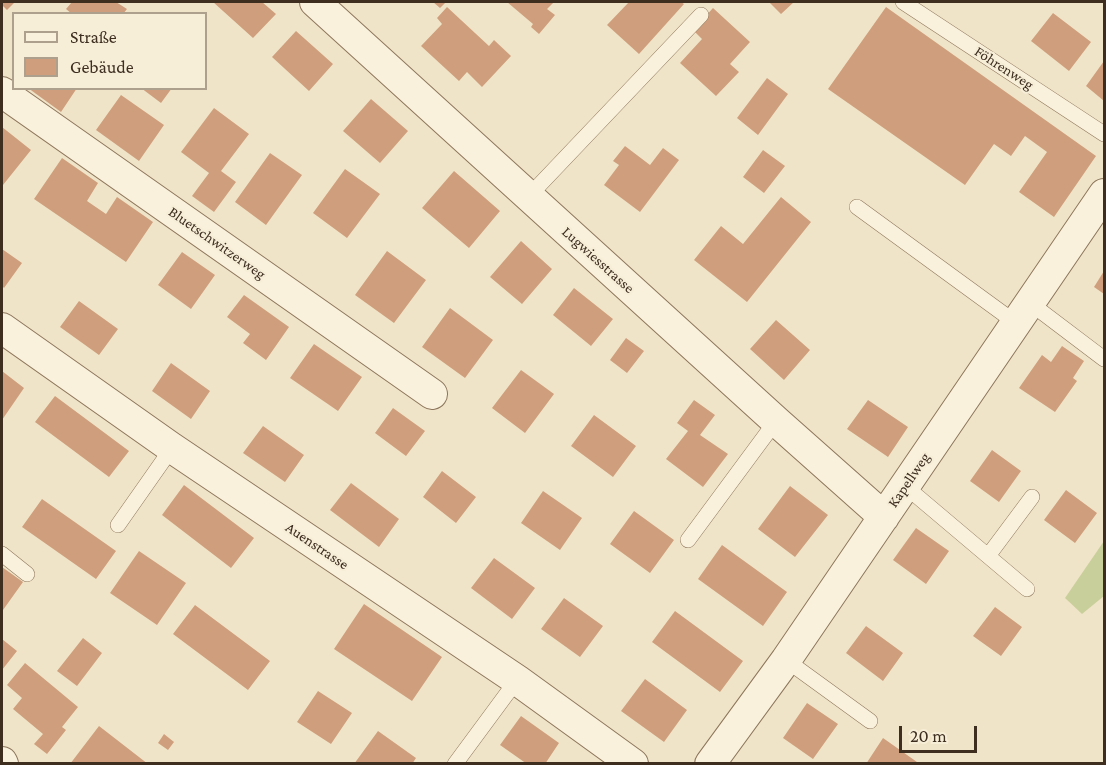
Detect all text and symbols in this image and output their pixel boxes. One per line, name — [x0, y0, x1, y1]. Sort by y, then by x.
legend — [12, 12, 207, 90]
text: Straße — [70, 27, 117, 47]
street label: Föhrenweg — [971, 42, 1037, 94]
text: Gebäude — [70, 57, 134, 77]
street label: Bluetschwitzerweg — [165, 203, 269, 283]
street label: Lugwiesstrasse — [558, 223, 638, 297]
street label: Kapellweg — [884, 449, 934, 511]
street label: Auenstrasse — [282, 518, 352, 574]
scale bar — [902, 714, 980, 752]
text: 20 m — [910, 726, 947, 746]

